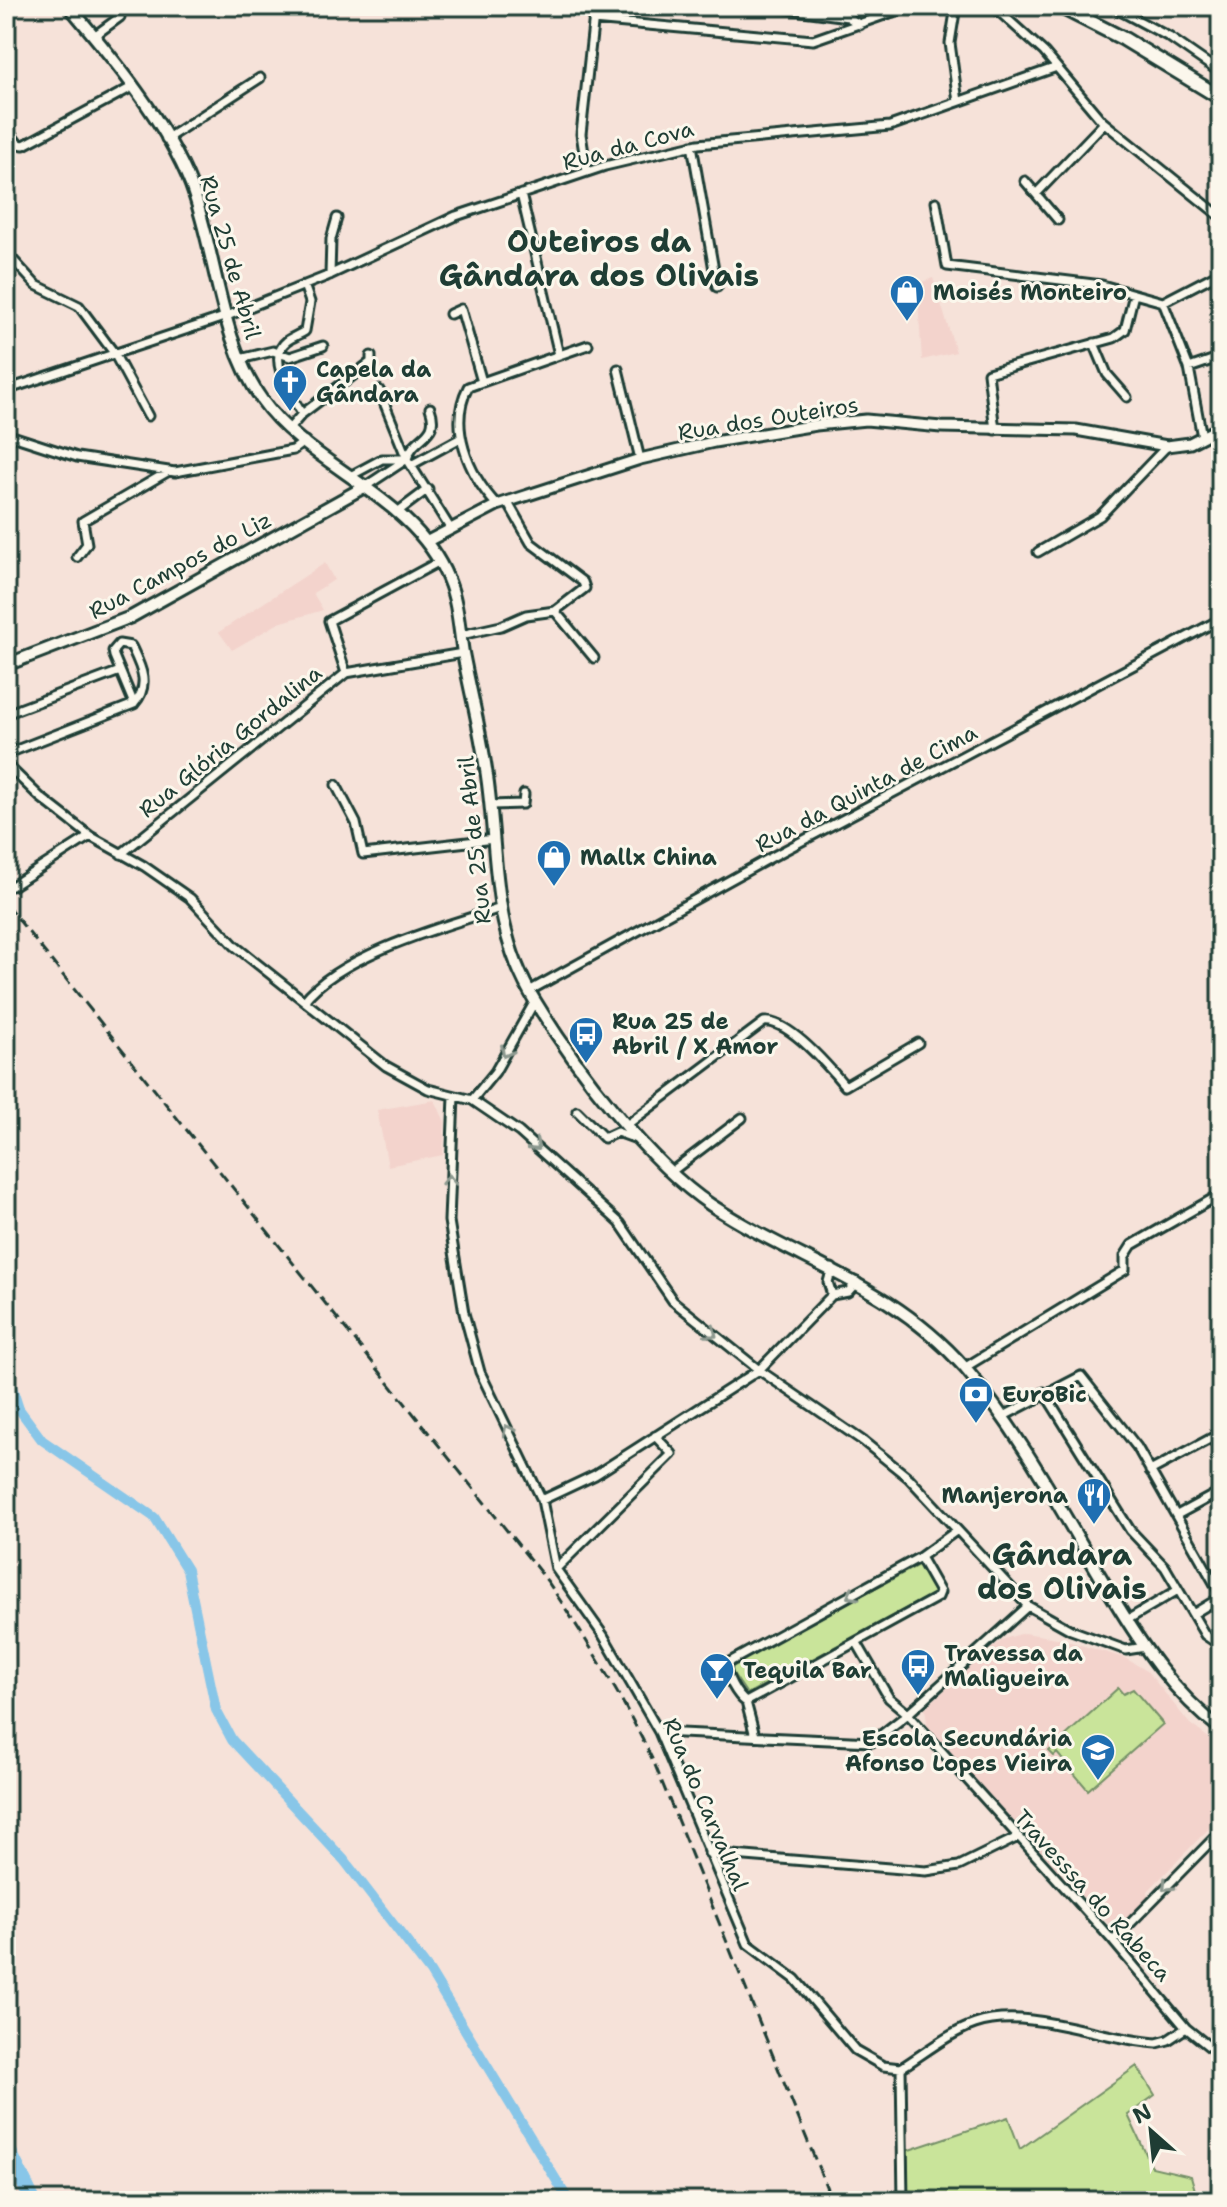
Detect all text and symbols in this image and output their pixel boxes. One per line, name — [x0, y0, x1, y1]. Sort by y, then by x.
street label: Rua da Cova — [559, 114, 697, 177]
street label: Rua 25 de Abril — [193, 172, 268, 343]
district label: Outeiros da Gândara dos Olivais — [439, 221, 759, 296]
shop icon: Moisés Monteiro — [888, 273, 926, 323]
place label: Moisés Monteiro — [933, 278, 1127, 307]
place label: Capela da Gândara — [316, 355, 431, 409]
church icon: Capela da Gândara — [271, 363, 309, 413]
street label: Rua dos Outeiros — [676, 390, 860, 447]
street label: Rua Campos do Liz — [84, 505, 277, 626]
street label: Rua Glória Gordalina — [133, 658, 328, 824]
street label: Rua da Quinta de Cima — [750, 718, 982, 859]
street label: Rua 25 de Abril — [451, 754, 498, 926]
shop icon: Mallx China — [535, 838, 573, 888]
place label: Mallx China — [580, 843, 717, 872]
place label: Rua 25 de Abril / X Amor — [612, 1007, 778, 1061]
bus stop icon: Rua 25 de Abril / X Amor — [567, 1015, 605, 1065]
one-way arrow — [500, 1043, 516, 1058]
one-way arrow — [526, 1136, 541, 1151]
one-way arrow — [440, 1173, 458, 1186]
one-way arrow — [703, 1324, 718, 1338]
bank icon: EuroBic — [957, 1375, 995, 1425]
place label: EuroBic — [1002, 1380, 1087, 1409]
one-way arrow — [502, 1424, 517, 1439]
restaurant icon: Manjerona — [1075, 1476, 1113, 1526]
place label: Manjerona — [941, 1481, 1068, 1510]
district label: Gândara dos Olivais — [977, 1534, 1147, 1609]
one-way arrow — [846, 1585, 861, 1601]
place label: Travessa da Maligueira — [944, 1639, 1083, 1693]
bus stop icon: Travessa da Maligueira — [899, 1647, 937, 1697]
bar icon: Tequila Bar — [698, 1651, 736, 1701]
place label: Tequila Bar — [743, 1656, 872, 1685]
street label: Rua do Carvalhal — [656, 1713, 755, 1895]
place label: Escola Secundária Afonso Lopes Vieira — [845, 1724, 1072, 1778]
school or university icon: Escola Secundária Afonso Lopes Vieira — [1079, 1732, 1117, 1782]
street label: Travesssa do Rabeca — [1008, 1803, 1178, 1988]
one-way arrow — [1162, 1877, 1177, 1891]
north arrow — [1111, 2091, 1191, 2171]
text: N — [1128, 2097, 1156, 2131]

